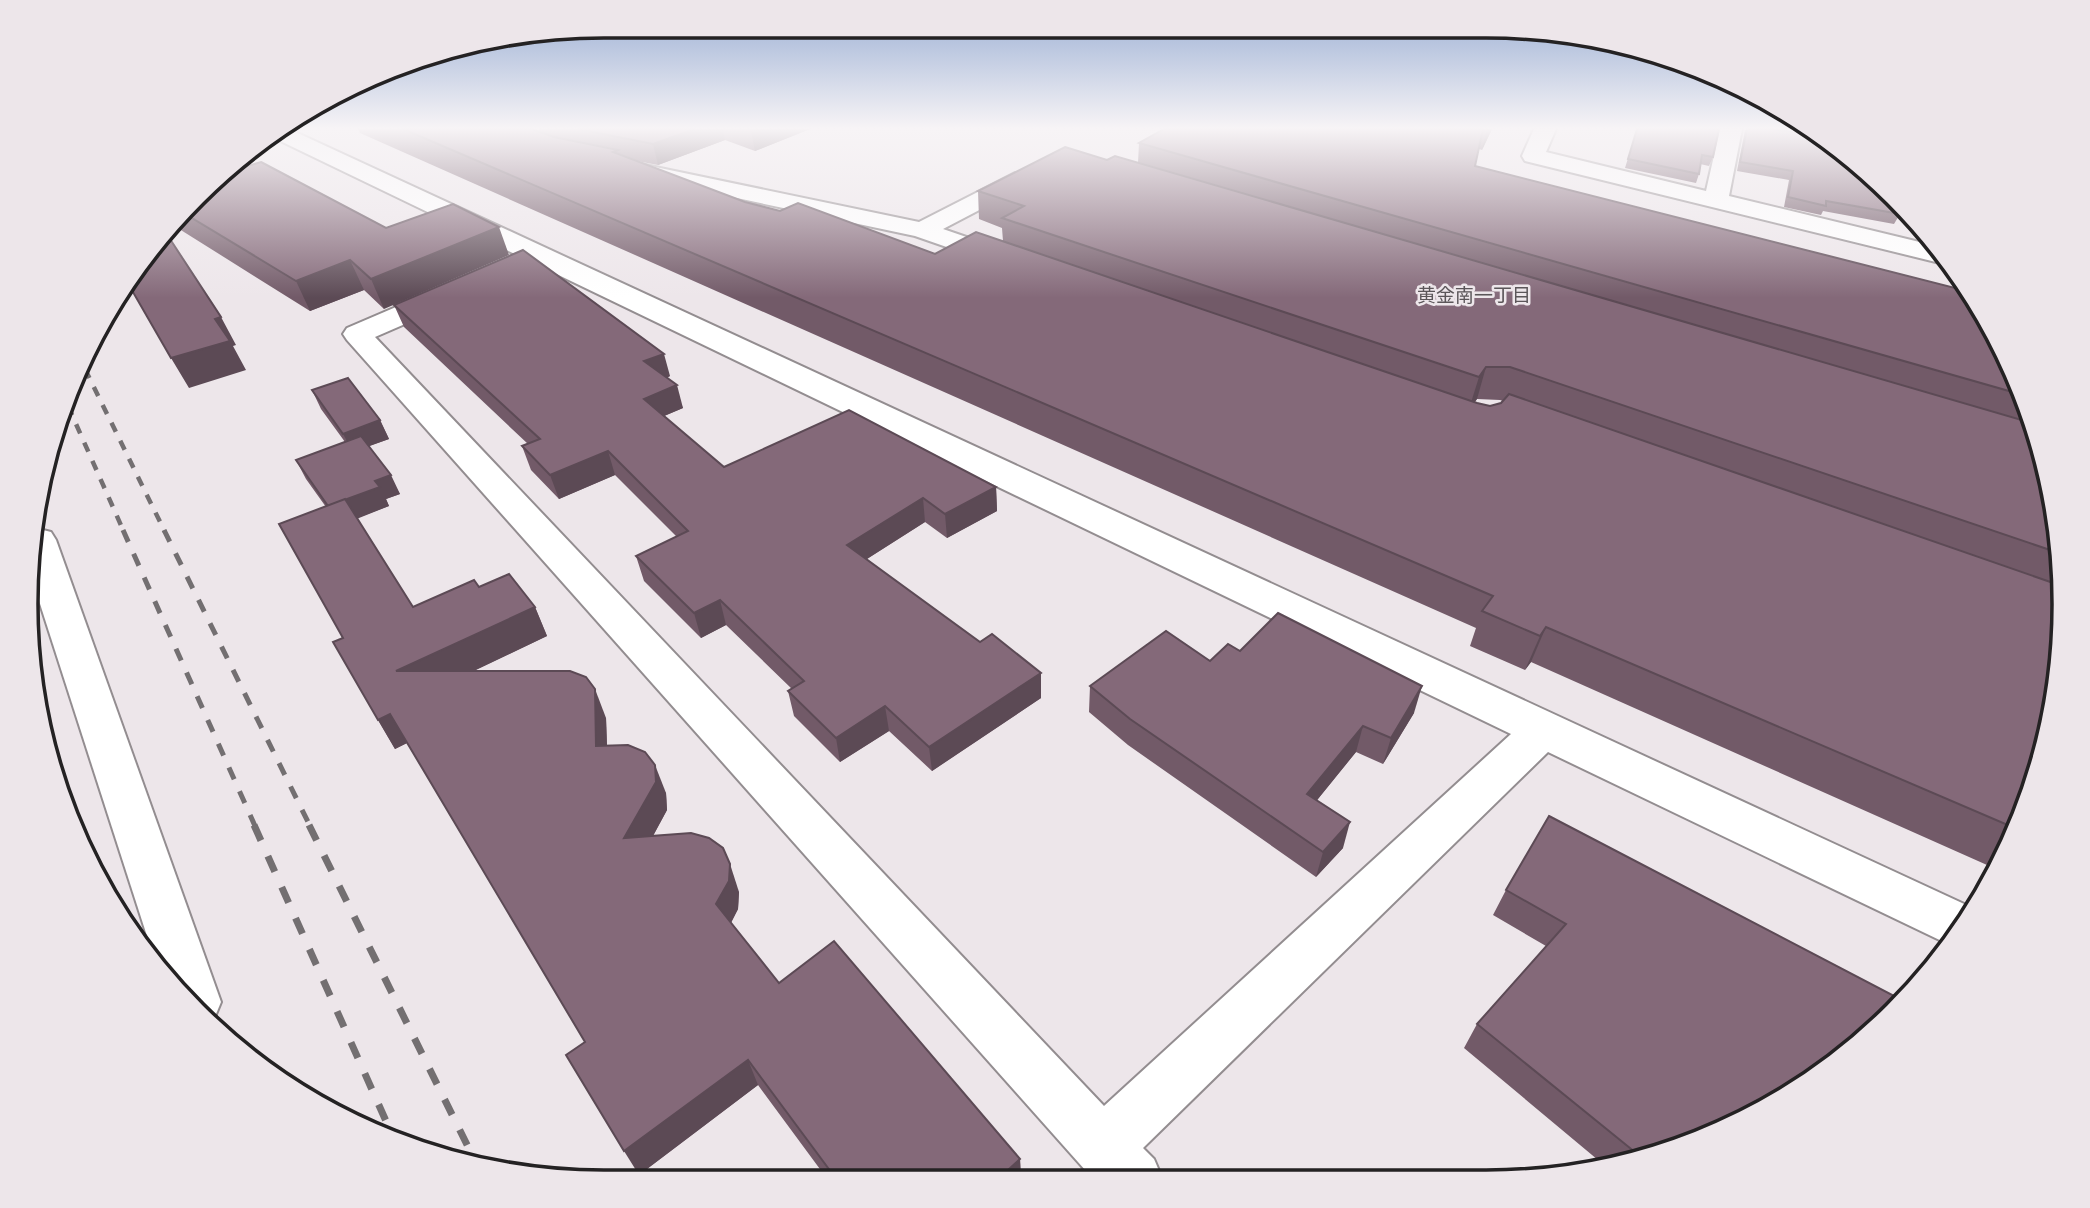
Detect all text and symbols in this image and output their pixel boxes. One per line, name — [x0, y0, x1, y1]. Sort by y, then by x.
district label: 黄金南一丁目 — [1417, 283, 1531, 310]

